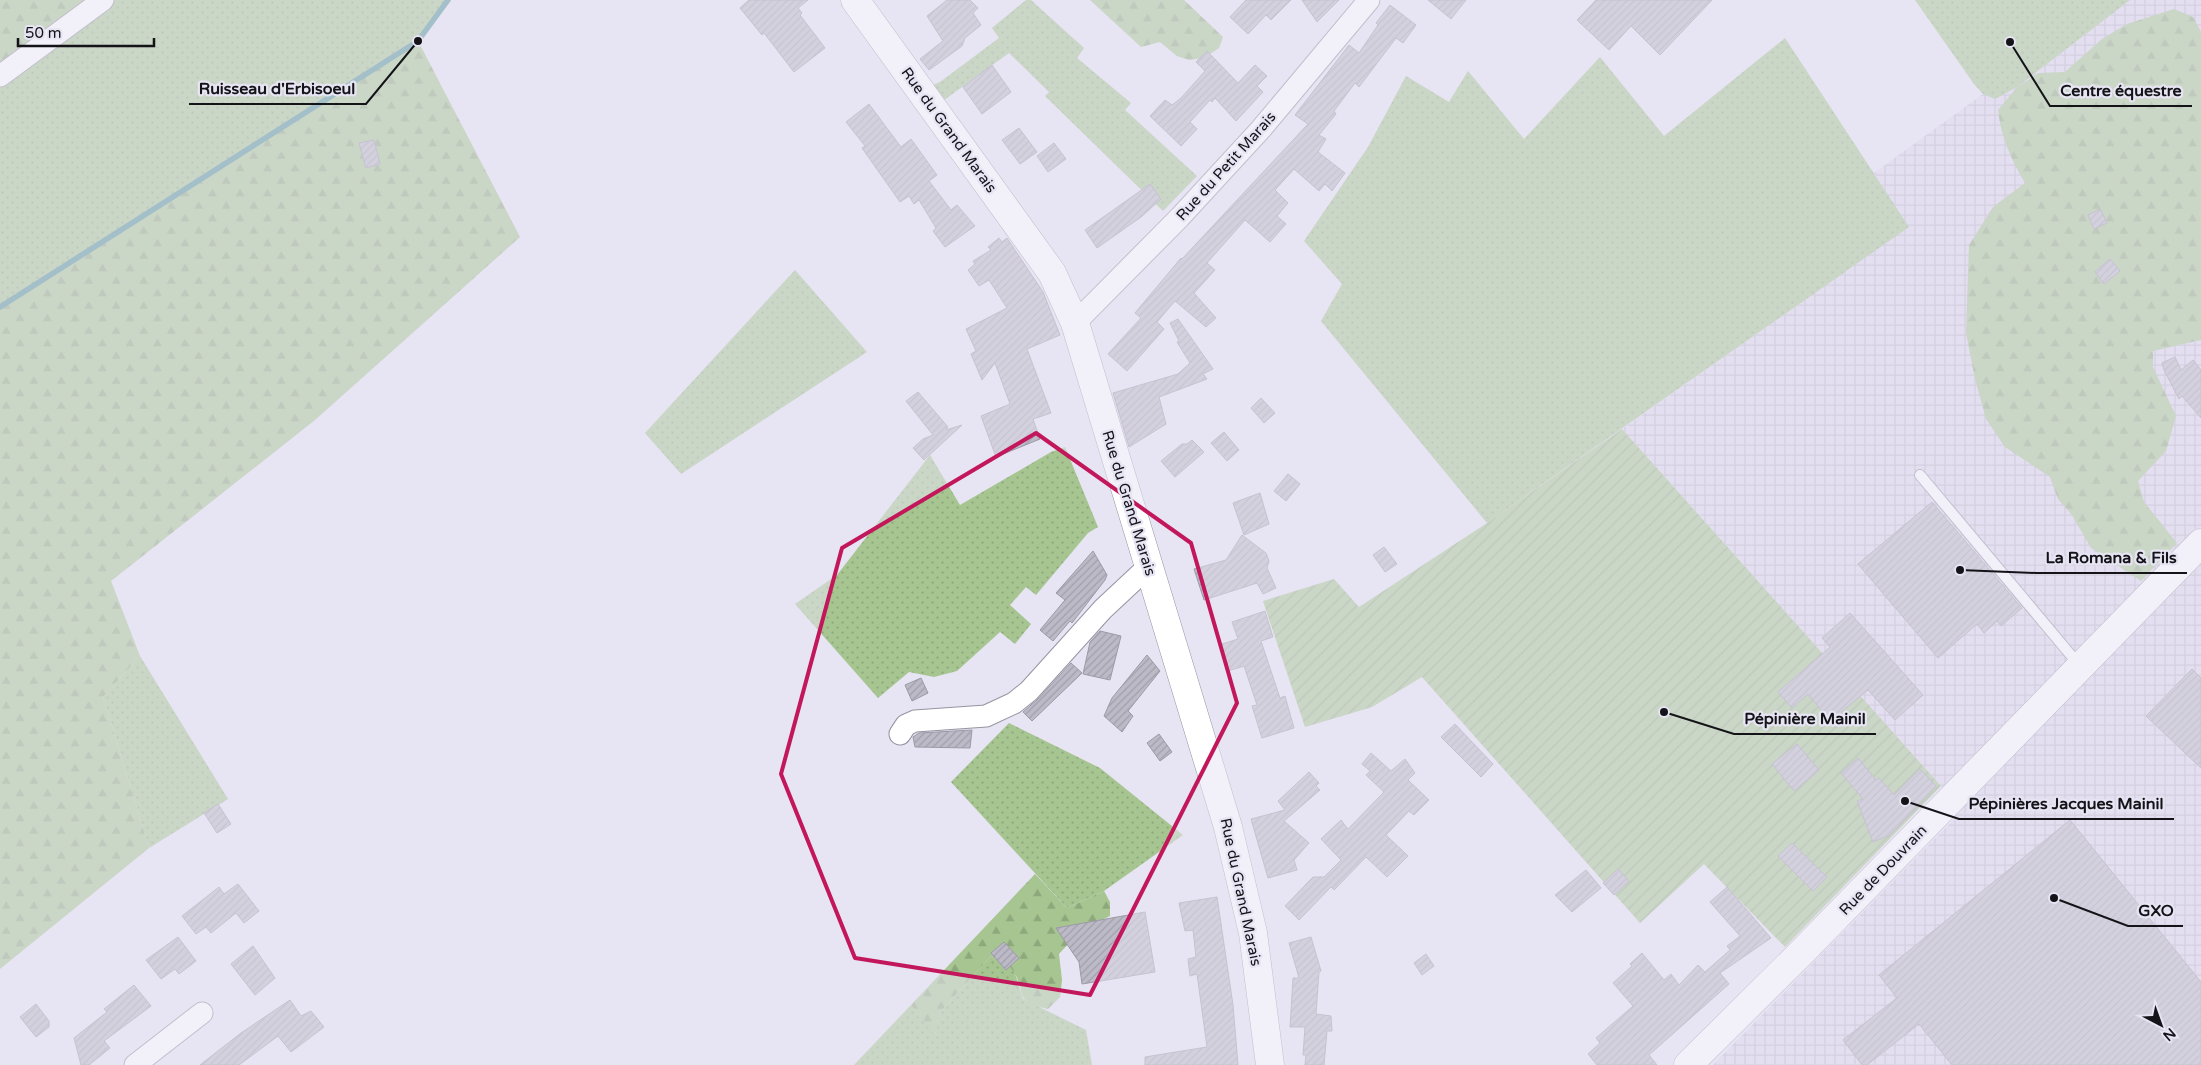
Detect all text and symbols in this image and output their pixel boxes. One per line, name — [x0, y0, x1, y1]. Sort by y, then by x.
scale bar — [18, 15, 154, 47]
text: 50 m — [25, 24, 62, 42]
street label: Rue du Grand Marais — [897, 64, 1001, 196]
callout: Ruisseau d'Erbisoeul — [189, 73, 366, 104]
callout: Centre équestre — [2050, 75, 2192, 106]
text: Ruisseau d'Erbisoeul — [199, 79, 355, 99]
text: Centre équestre — [2060, 81, 2182, 101]
street label: Rue du Petit Marais — [1172, 108, 1280, 224]
street label: Rue du Grand Marais — [1098, 428, 1160, 578]
callout: La Romana & Fils — [2036, 542, 2187, 573]
text: La Romana & Fils — [2045, 548, 2177, 568]
callout: Pépinière Mainil — [1734, 703, 1876, 734]
text: Pépinière Mainil — [1744, 709, 1866, 729]
callout: Pépinières Jacques Mainil — [1959, 788, 2174, 819]
text: Pépinières Jacques Mainil — [1968, 794, 2164, 814]
street label: Rue du Grand Marais — [1217, 816, 1265, 968]
street label: Rue de Douvrain — [1835, 821, 1931, 919]
callout: GXO — [2128, 895, 2183, 926]
text: GXO — [2138, 901, 2174, 921]
north arrow — [2136, 1000, 2186, 1050]
text: N — [2159, 1024, 2179, 1045]

